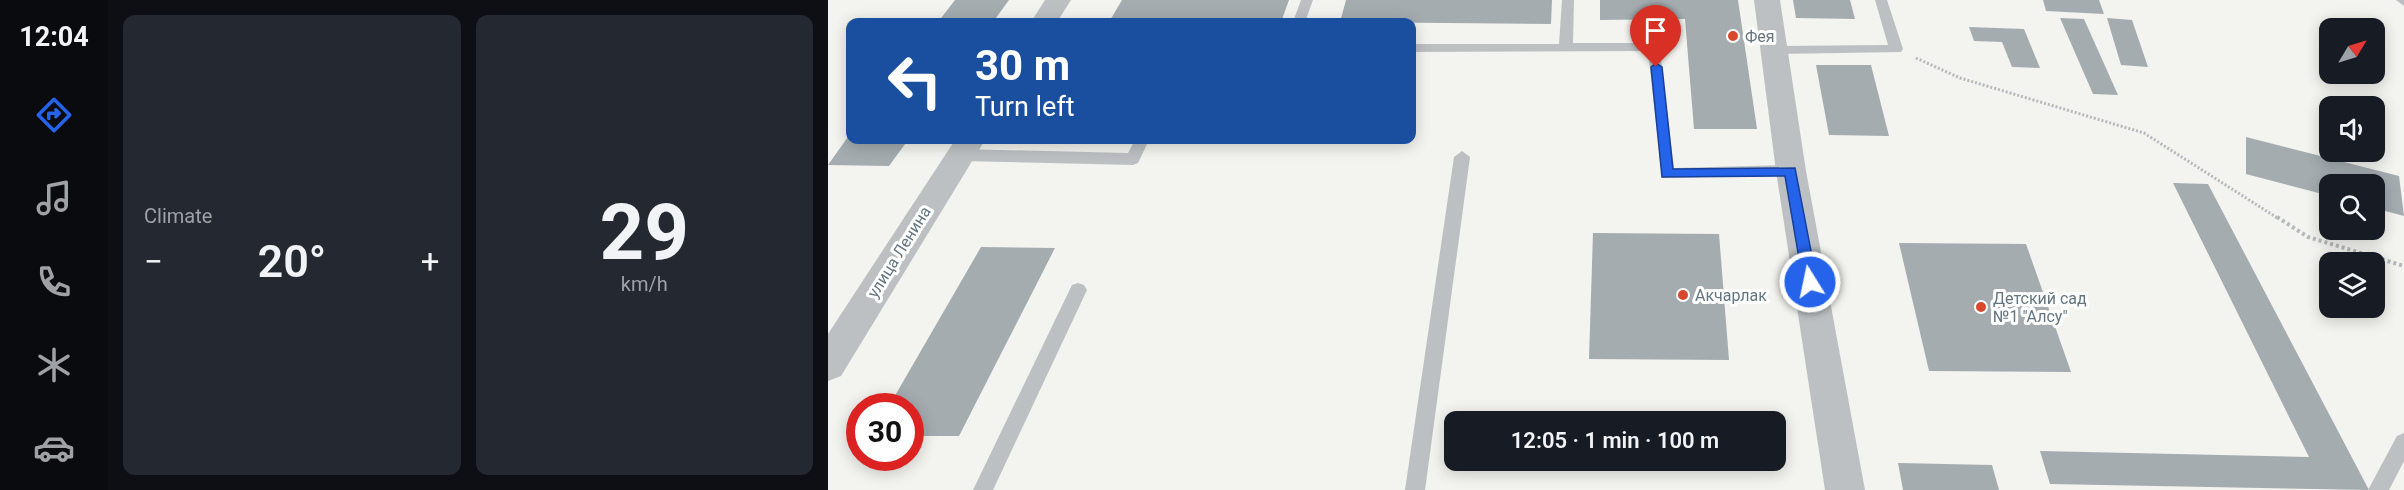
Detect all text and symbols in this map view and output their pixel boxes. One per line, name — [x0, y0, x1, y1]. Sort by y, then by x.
pin — [1630, 5, 1681, 67]
icon: arrive — [1639, 14, 1672, 47]
north arrow — [2319, 18, 2385, 84]
map controls — [2319, 18, 2385, 318]
text: 12:04 — [19, 21, 89, 53]
place label: Фея — [1745, 27, 1775, 46]
marker: Фея — [1726, 29, 1740, 43]
text: 30 m — [975, 41, 1070, 90]
icon: left — [876, 42, 954, 120]
text: Turn left — [975, 91, 1075, 123]
icon: directions — [33, 94, 75, 136]
button: sound — [2319, 96, 2385, 162]
button: search — [2319, 174, 2385, 240]
icon: music — [33, 177, 75, 219]
text: 29 — [599, 187, 689, 278]
street label: улица Ленина — [863, 203, 935, 301]
text: Climate — [144, 204, 212, 228]
text: 20° — [257, 235, 326, 288]
text: − — [144, 242, 163, 281]
text: + — [421, 242, 440, 281]
position arrow — [1778, 250, 1842, 314]
button: layers — [2319, 252, 2385, 318]
icon: phone — [33, 261, 75, 303]
text: km/h — [621, 272, 668, 296]
place label: Акчарлак — [1695, 286, 1767, 305]
marker: Акчарлак — [1676, 288, 1690, 302]
place label: Детский сад №1 "Алсу" — [1993, 289, 2087, 326]
marker: Детский сад №1 "Алсу" — [1974, 300, 1988, 314]
icon: climate — [33, 344, 75, 386]
speed limit sign: 30 — [846, 393, 924, 471]
icon: car — [33, 427, 75, 469]
text: 12:05 · 1 min · 100 m — [1511, 428, 1719, 453]

